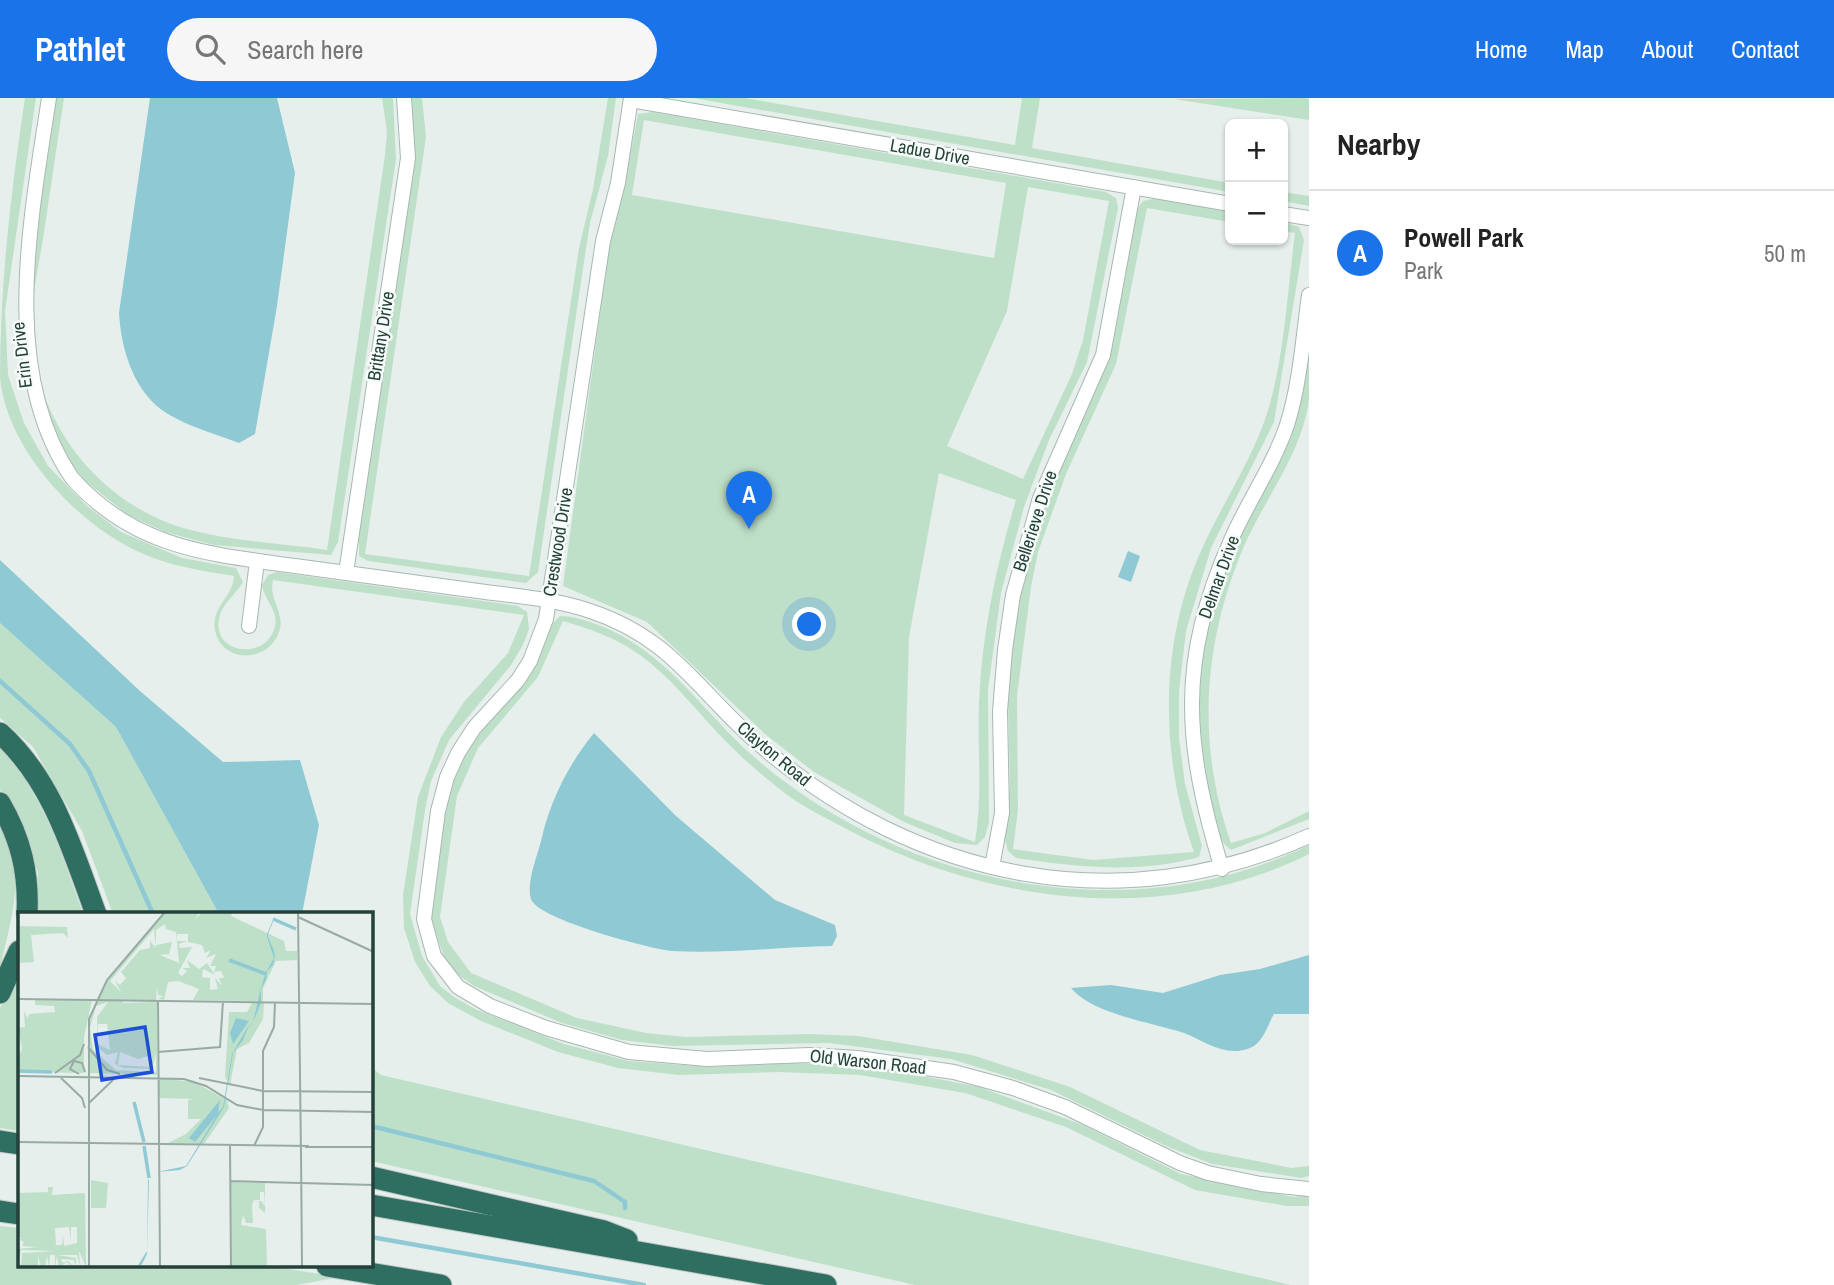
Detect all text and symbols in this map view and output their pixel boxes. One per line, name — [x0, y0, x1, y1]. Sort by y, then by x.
search box — [167, 18, 657, 81]
text: Pathlet — [35, 27, 125, 71]
icon: search — [191, 30, 229, 68]
text: Search here — [247, 32, 363, 67]
text: Home — [1475, 33, 1527, 65]
text: Map — [1565, 33, 1604, 65]
text: About — [1642, 33, 1693, 65]
text: Contact — [1731, 33, 1799, 65]
map controls — [1225, 119, 1288, 245]
button: + — [1225, 119, 1288, 182]
text: Nearby — [1337, 124, 1420, 164]
street label: Ladue Drive — [888, 132, 972, 171]
button: − — [1225, 182, 1288, 245]
text: Powell Park — [1404, 220, 1524, 255]
text: A — [1353, 238, 1367, 269]
text: 50 m — [1764, 238, 1806, 269]
text: Park — [1404, 255, 1443, 286]
street label: Brittany Drive — [361, 289, 400, 382]
street label: Erin Drive — [5, 321, 38, 390]
street label: Bellerieve Drive — [1006, 467, 1063, 575]
pin: A — [726, 471, 772, 529]
street label: Crestwood Drive — [537, 486, 578, 598]
street label: Delmar Drive — [1192, 532, 1245, 622]
your location — [792, 607, 826, 641]
street label: Clayton Road — [732, 715, 817, 792]
inset map — [18, 912, 373, 1268]
street label: Old Warson Road — [809, 1043, 927, 1080]

